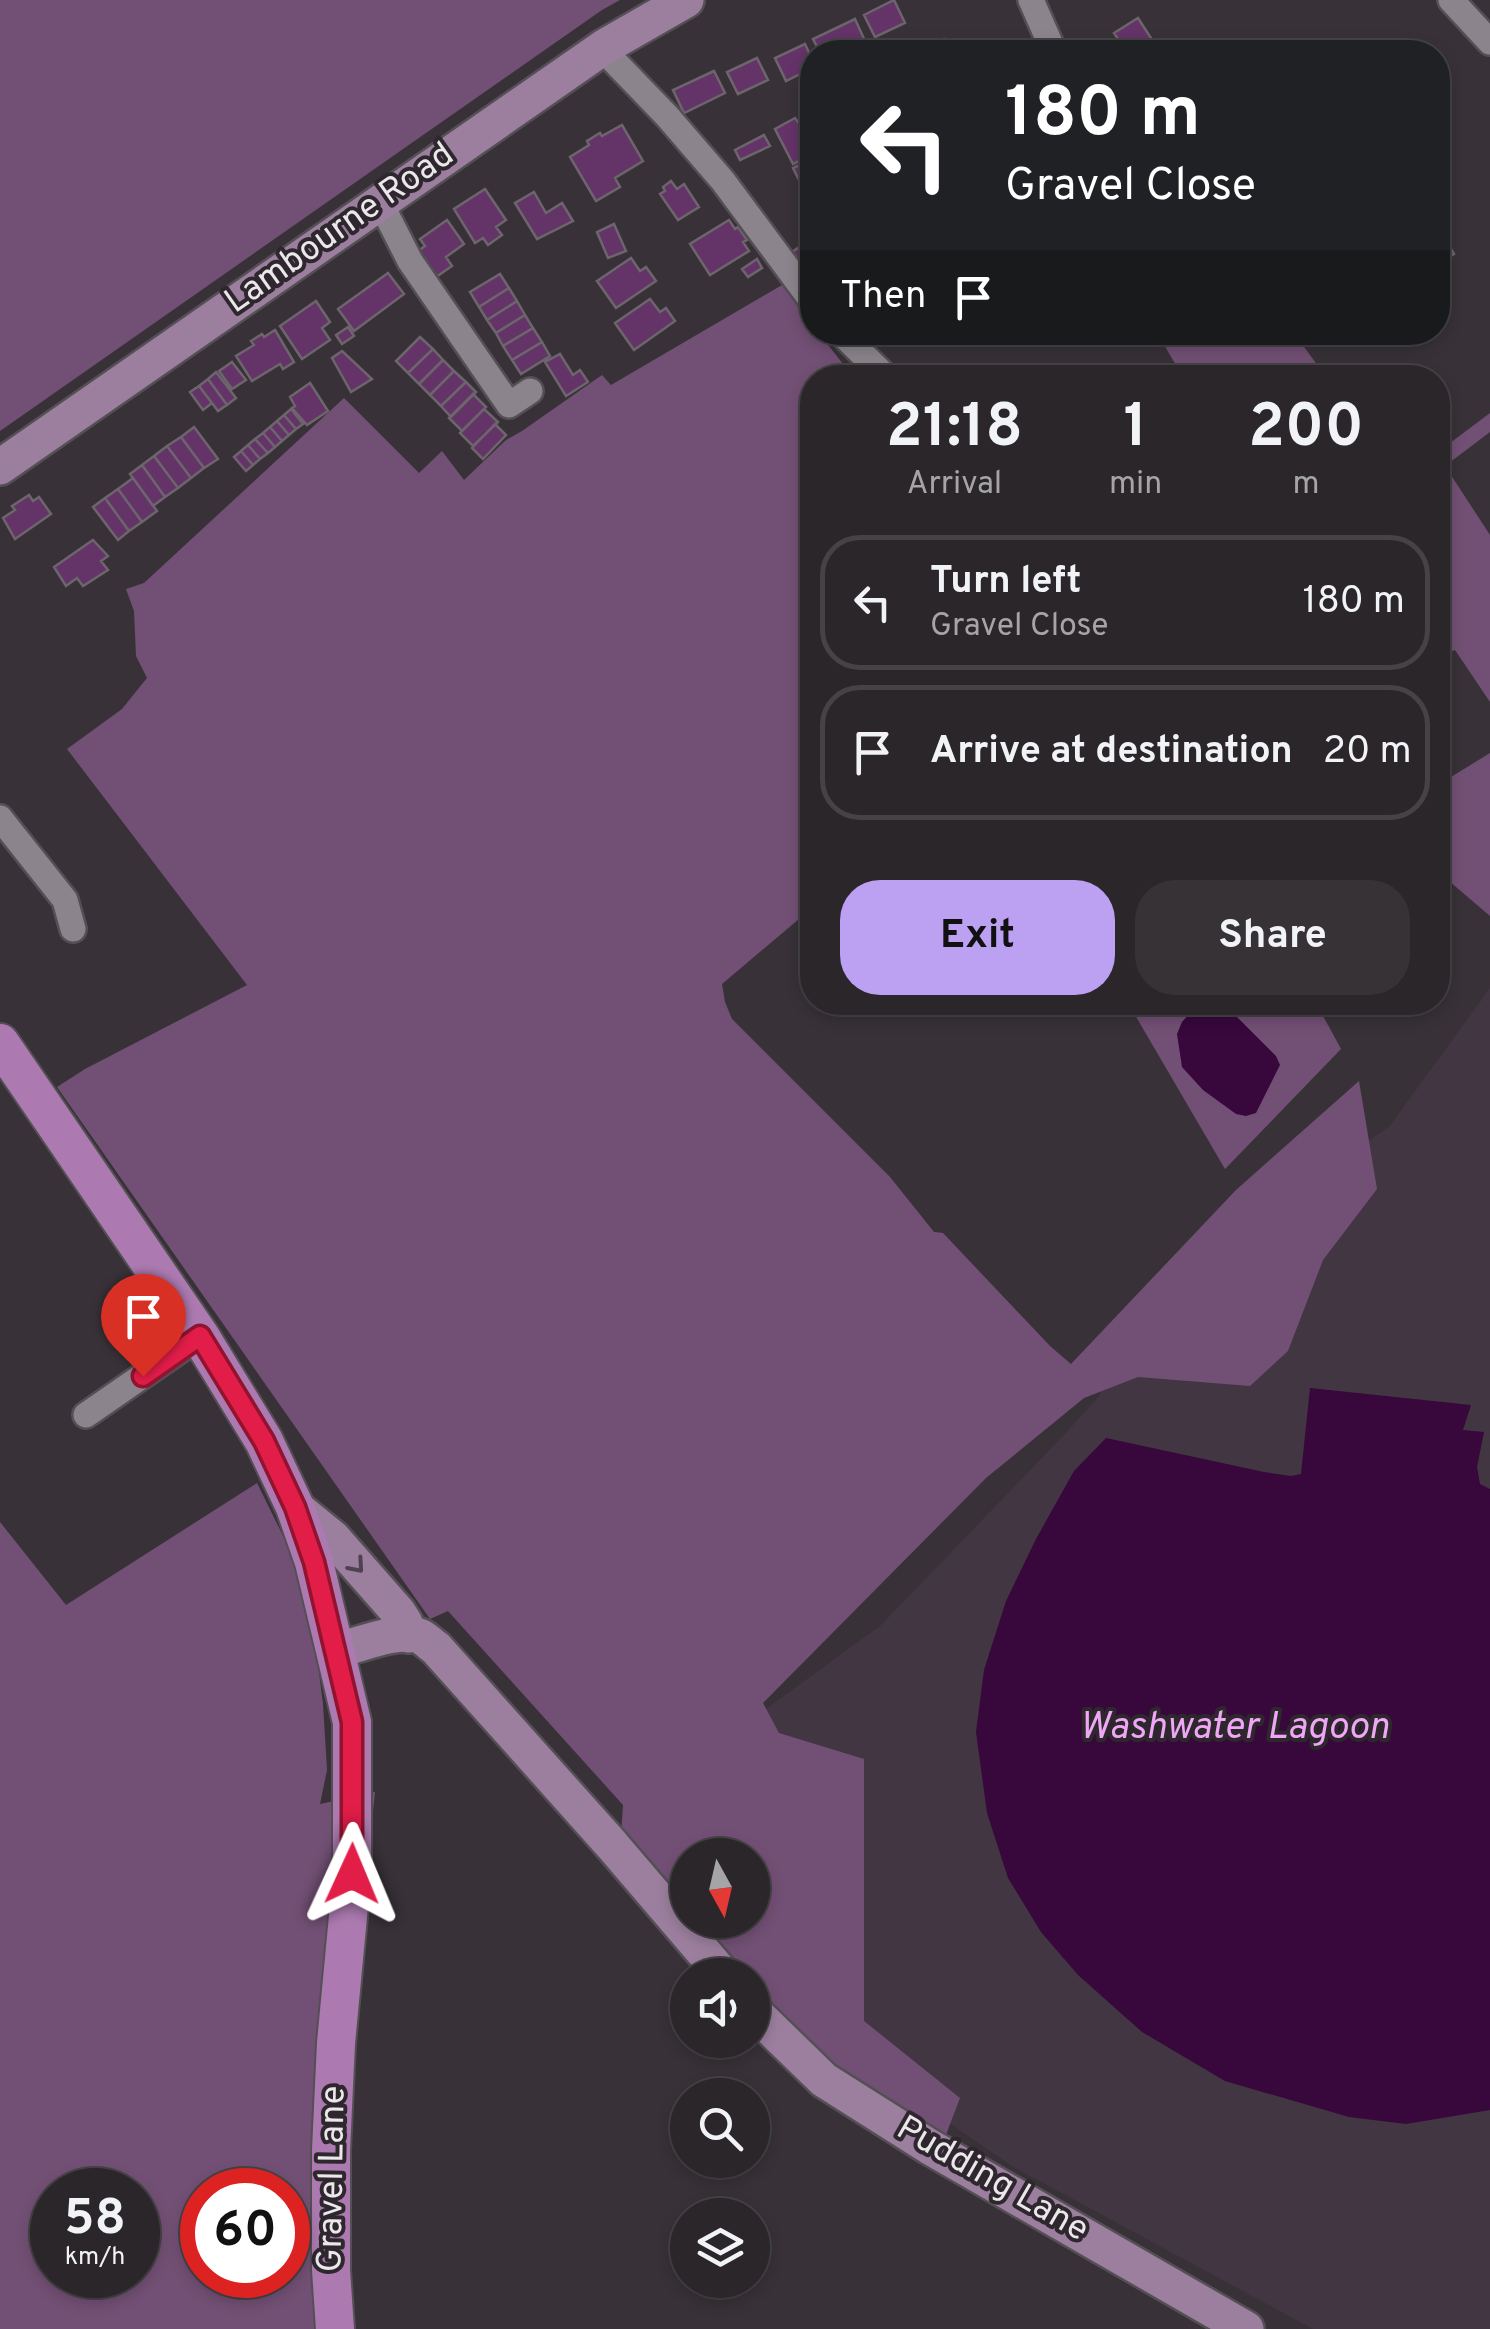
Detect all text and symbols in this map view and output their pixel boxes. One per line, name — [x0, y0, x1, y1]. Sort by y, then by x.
text: 180 m — [1005, 72, 1201, 161]
icon: left — [840, 80, 970, 210]
street label: Lambourne Road — [217, 134, 463, 324]
text: Gravel Close — [1005, 159, 1256, 216]
icon: arrive — [946, 270, 1001, 325]
text: Then — [840, 273, 926, 322]
text: 21:18 — [886, 392, 1023, 468]
text: 1 — [1124, 392, 1148, 468]
text: 200 — [1248, 392, 1364, 468]
text: Arrival — [907, 465, 1002, 505]
text: min — [1109, 465, 1162, 505]
text: m — [1293, 465, 1320, 505]
text: Turn left — [930, 558, 1082, 607]
icon: left — [845, 575, 900, 630]
text: 180 m — [1302, 578, 1405, 627]
text: Gravel Close — [930, 607, 1108, 647]
icon: arrive — [845, 725, 900, 780]
text: Arrive at destination — [930, 728, 1293, 777]
text: 20 m — [1323, 728, 1412, 777]
button: Exit — [840, 880, 1115, 995]
button: Share — [1135, 880, 1410, 995]
pin — [101, 1274, 186, 1377]
icon: arrive — [116, 1289, 171, 1344]
one-way arrow — [346, 1554, 364, 1573]
water label: Washwater Lagoon — [1079, 1704, 1389, 1753]
position arrow — [300, 1822, 404, 1926]
north arrow — [670, 1838, 770, 1938]
map controls — [670, 1838, 770, 2298]
button: sound — [670, 1958, 770, 2058]
button: search — [670, 2078, 770, 2178]
street label: Gravel Lane — [309, 2085, 357, 2273]
street label: Pudding Lane — [888, 2107, 1096, 2253]
speed limit sign: 60 — [180, 2168, 310, 2298]
text: 58 — [64, 2189, 126, 2252]
button: layers — [670, 2198, 770, 2298]
text: km/h — [65, 2242, 125, 2274]

